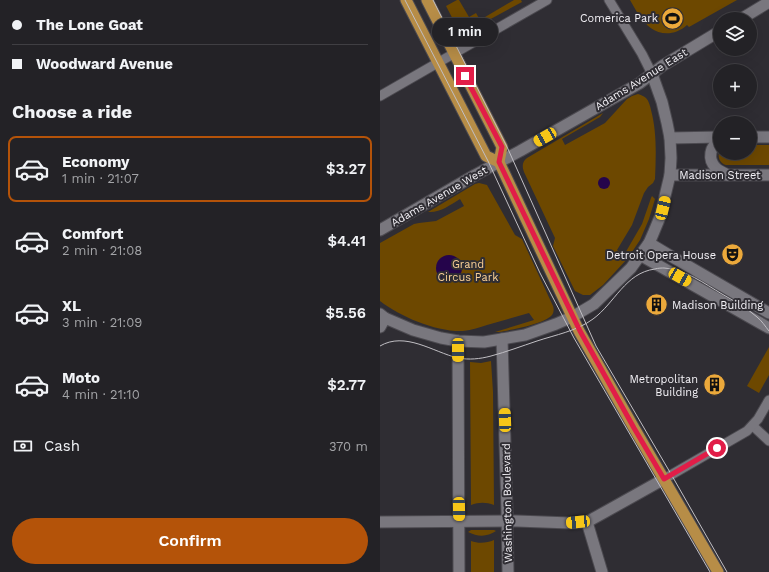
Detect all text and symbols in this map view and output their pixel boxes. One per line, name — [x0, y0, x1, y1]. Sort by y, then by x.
sports icon: Comerica Park — [660, 5, 686, 31]
place label: Comerica Park — [580, 12, 658, 25]
map controls — [713, 12, 757, 160]
button: layers — [713, 12, 757, 56]
text: The Lone Goat — [36, 16, 143, 34]
callout: 1 min — [432, 18, 498, 46]
text: 1 min — [448, 24, 482, 39]
street label: Adams Avenue East — [593, 46, 690, 113]
text: Woodward Avenue — [36, 55, 173, 73]
button: + — [713, 64, 757, 108]
route end — [456, 67, 474, 85]
text: Choose a ride — [12, 101, 132, 122]
button: − — [713, 116, 757, 160]
car — [532, 126, 558, 148]
icon: car — [14, 151, 50, 187]
text: Economy — [62, 153, 129, 171]
text: $3.27 — [326, 160, 366, 178]
street label: Adams Avenue West — [389, 163, 490, 229]
street label: Madison Street — [679, 169, 761, 182]
text: 1 min · 21:07 — [62, 171, 139, 186]
car — [654, 195, 672, 221]
icon: car — [14, 223, 50, 259]
text: Comfort — [62, 225, 123, 243]
text: $4.41 — [328, 232, 366, 250]
theatre icon: Detroit Opera House — [719, 242, 745, 268]
text: 2 min · 21:08 — [62, 243, 142, 258]
place label: Detroit Opera House — [606, 249, 716, 262]
park label: Grand Circus Park — [438, 258, 498, 284]
car — [667, 266, 693, 288]
building icon: Madison Building — [644, 292, 670, 318]
icon: car — [14, 295, 50, 331]
text: XL — [62, 297, 81, 315]
place label: Madison Building — [672, 299, 763, 312]
text: $5.56 — [326, 304, 366, 322]
text: 3 min · 21:09 — [62, 315, 142, 330]
car — [452, 338, 464, 362]
icon: car — [14, 367, 50, 403]
text: Moto — [62, 369, 100, 387]
building icon: Metropolitan Building — [701, 372, 727, 398]
place label: Metropolitan Building — [630, 373, 698, 399]
text: $2.77 — [327, 376, 366, 394]
text: 4 min · 21:10 — [62, 387, 140, 402]
car — [499, 408, 511, 432]
icon: cash — [12, 435, 34, 457]
text: Cash — [44, 437, 80, 455]
text: 370 m — [329, 439, 368, 454]
route start — [708, 439, 726, 457]
street label: Washington Boulevard — [500, 443, 515, 563]
car — [453, 497, 465, 521]
car — [565, 515, 591, 529]
button: Confirm — [12, 518, 368, 564]

